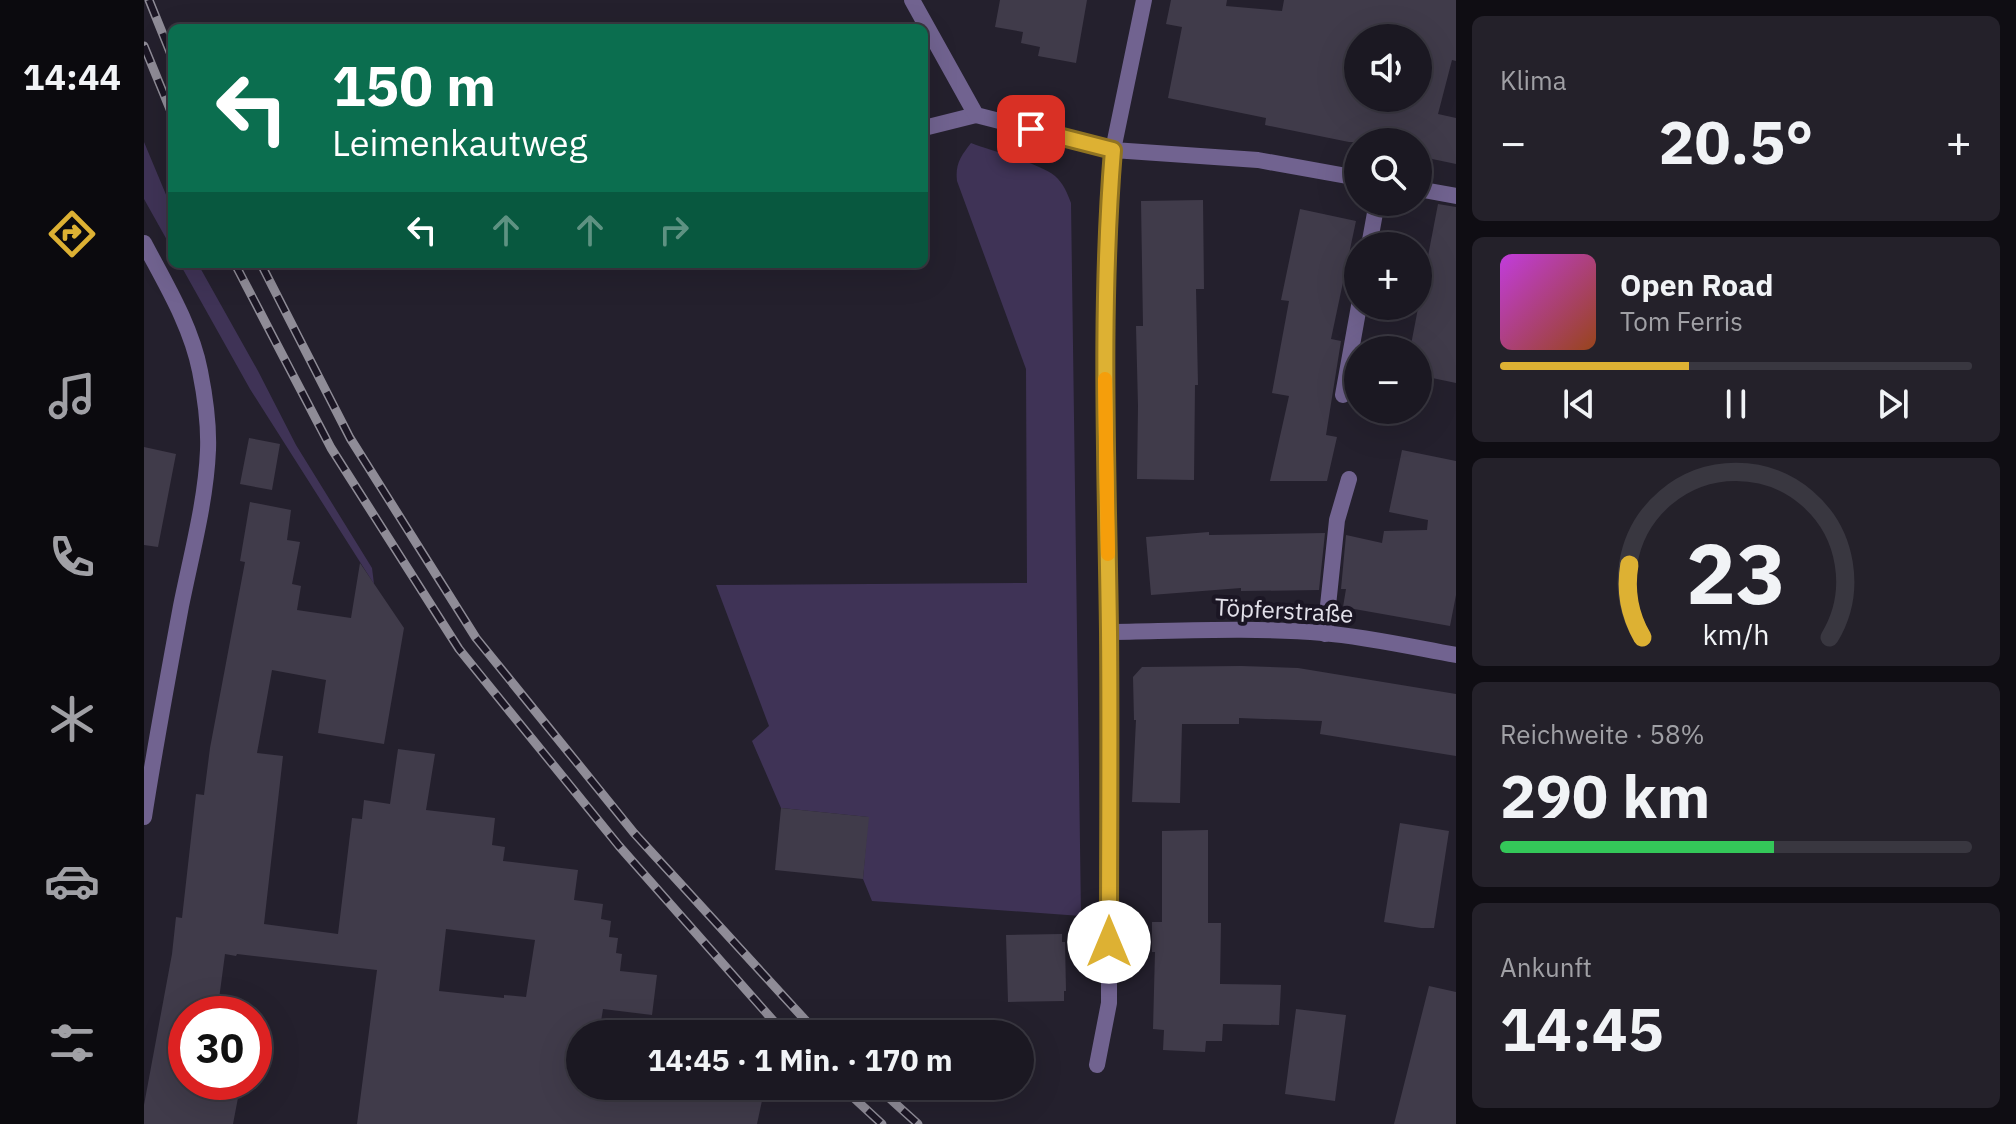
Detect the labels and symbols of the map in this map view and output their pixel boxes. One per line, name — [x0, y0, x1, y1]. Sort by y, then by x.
pin — [997, 95, 1065, 163]
street label: Töpferstraße — [1214, 590, 1354, 630]
position arrow — [1067, 900, 1151, 984]
speed limit sign: 30 — [168, 996, 272, 1100]

